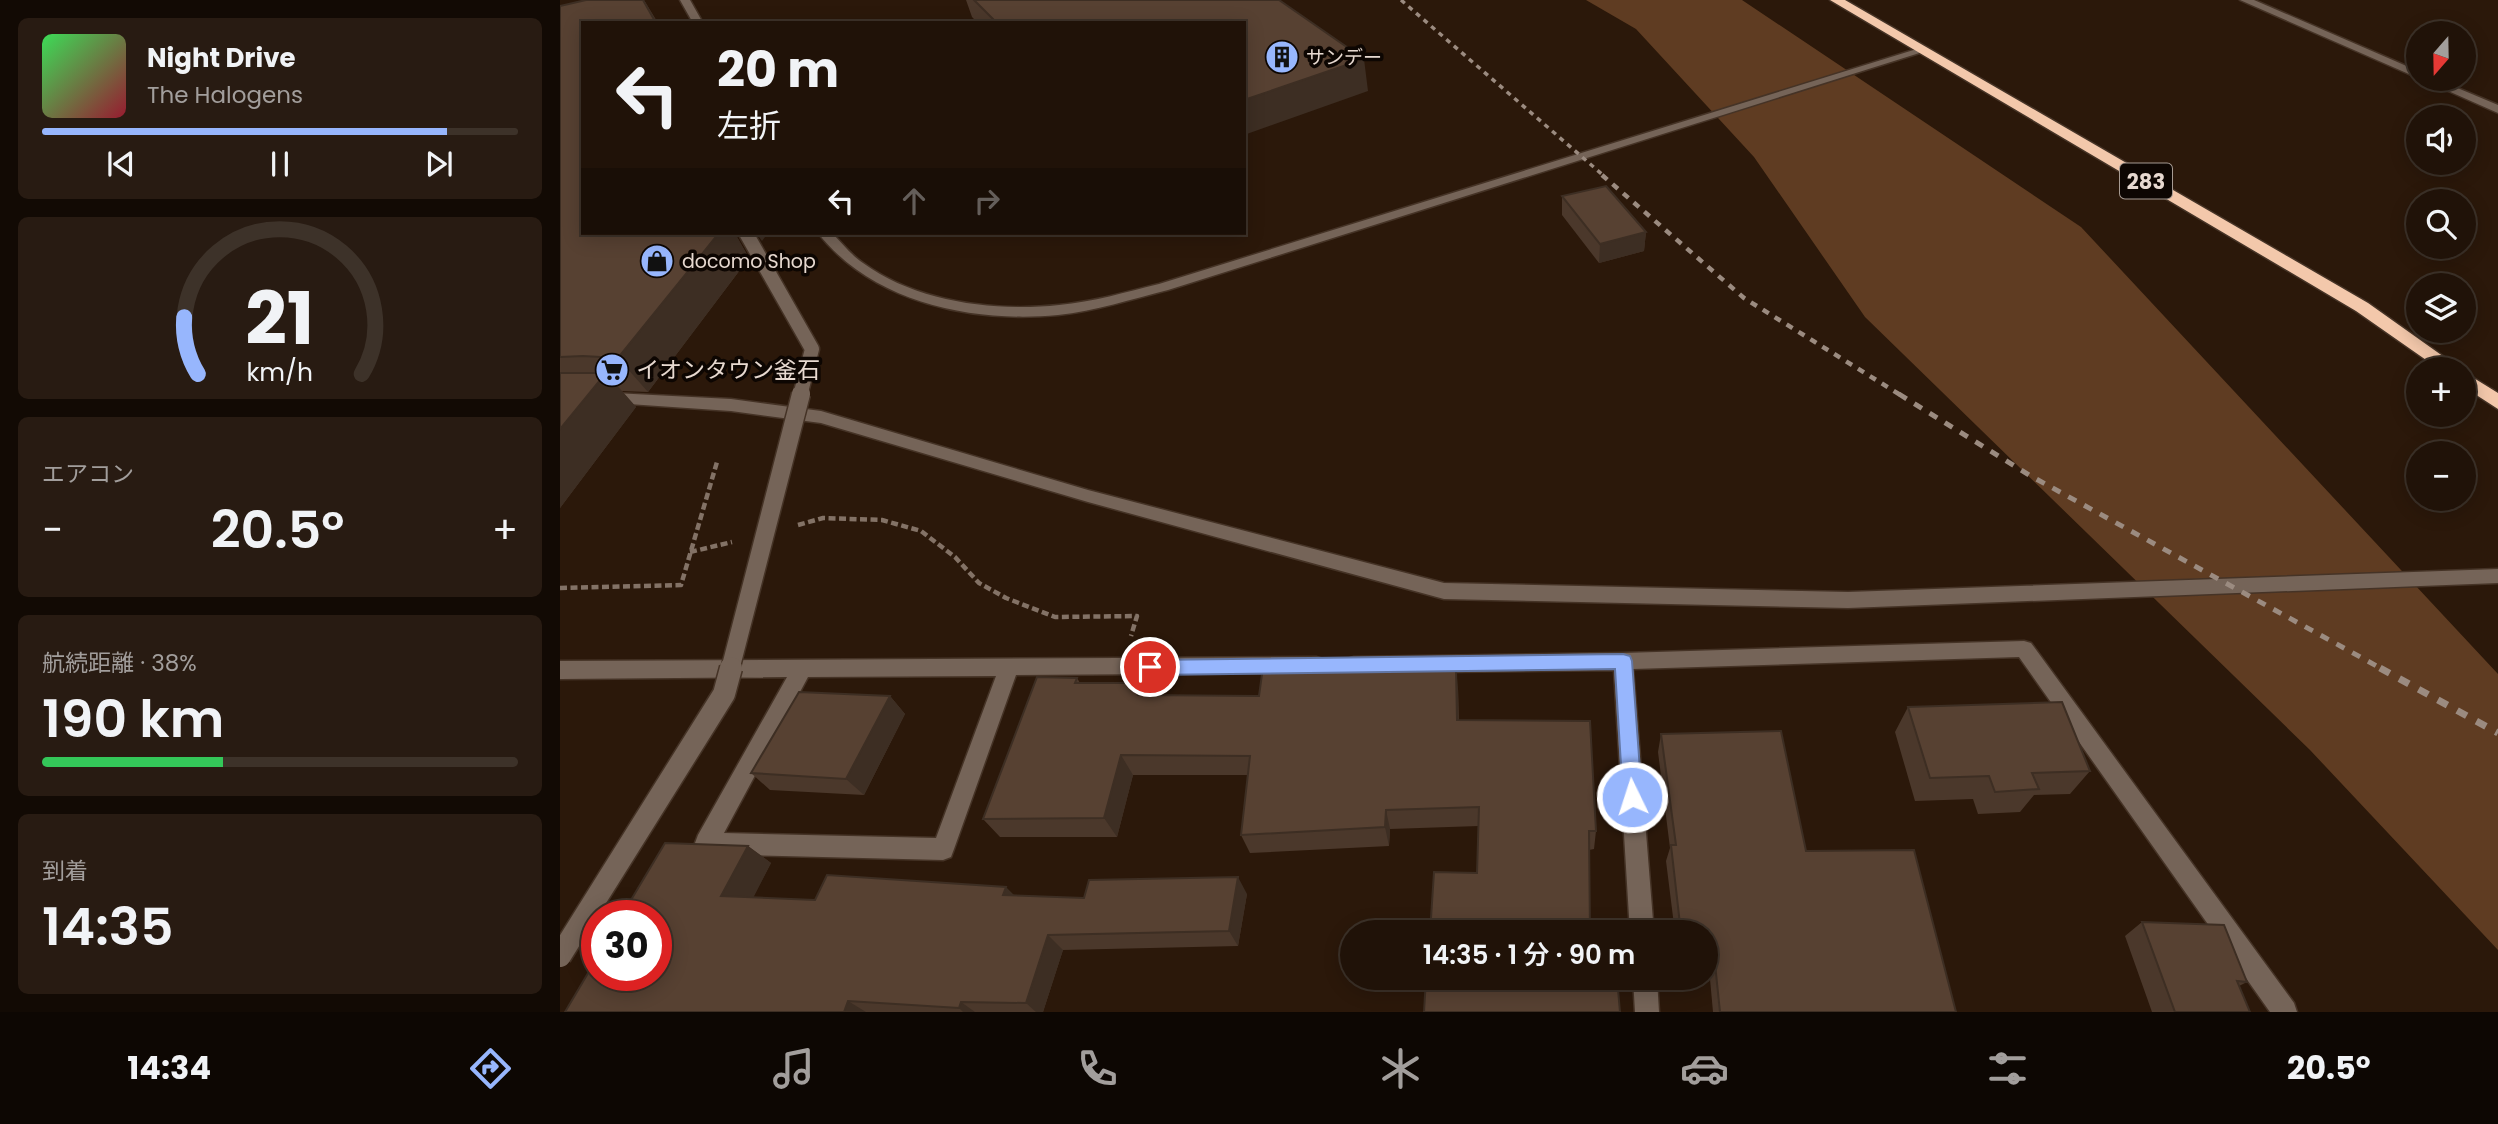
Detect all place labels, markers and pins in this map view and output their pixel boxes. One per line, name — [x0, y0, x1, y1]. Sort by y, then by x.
building icon: サンデー — [1263, 38, 1301, 76]
place label: サンデー — [1306, 44, 1382, 71]
shop icon: docomo Shop — [638, 242, 676, 280]
place label: docomo Shop — [682, 248, 816, 275]
supermarket icon: イオンタウン釜石 — [593, 351, 631, 389]
place label: イオンタウン釜石 — [636, 354, 820, 386]
pin — [1120, 637, 1180, 697]

